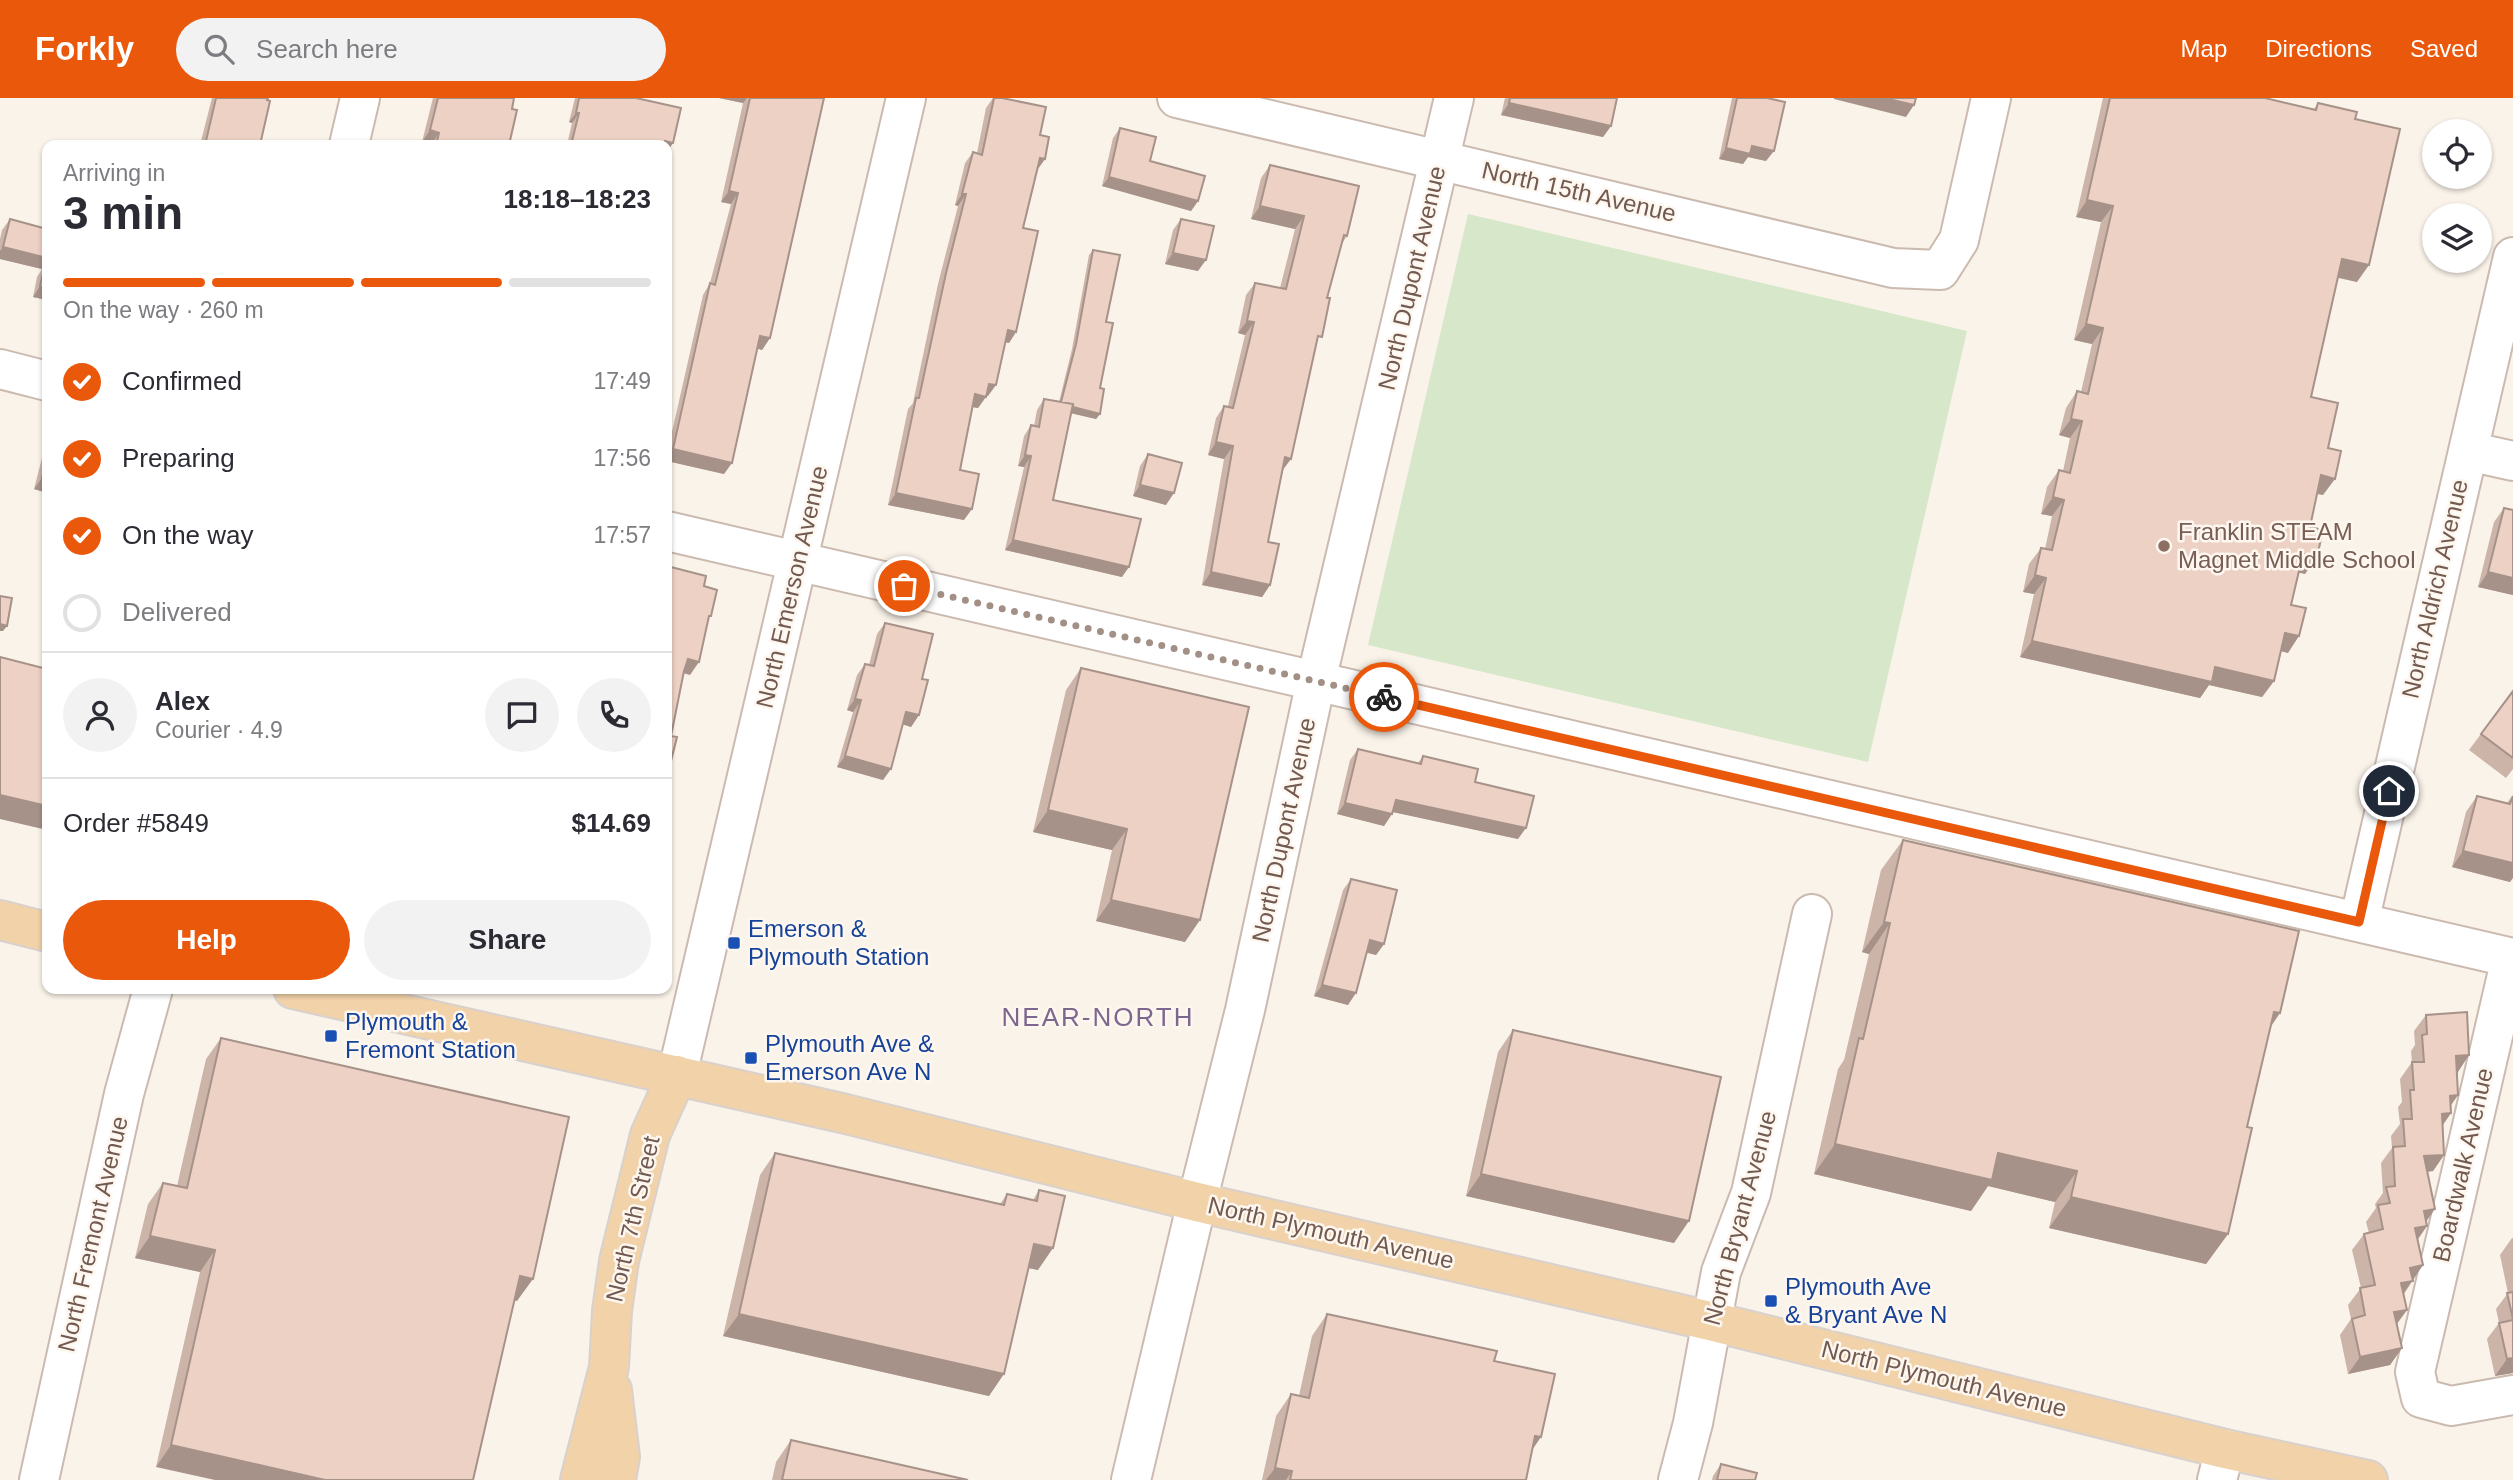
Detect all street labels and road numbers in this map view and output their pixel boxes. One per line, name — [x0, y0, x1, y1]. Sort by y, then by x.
street label: North 15th Avenue — [1479, 156, 1679, 227]
street label: North Dupont Avenue — [1373, 163, 1450, 393]
street label: North Emerson Avenue — [750, 463, 833, 711]
street label: North Aldrich Avenue — [2396, 477, 2473, 701]
street label: North Dupont Avenue — [1246, 715, 1321, 945]
street label: Boardwalk Avenue — [2427, 1065, 2498, 1265]
street label: North Bryant Avenue — [1698, 1108, 1781, 1328]
street label: North Fremont Avenue — [52, 1113, 133, 1354]
street label: North 7th Street — [600, 1133, 665, 1304]
street label: North Plymouth Avenue — [1205, 1191, 1457, 1274]
street label: North Plymouth Avenue — [1819, 1335, 2070, 1422]

